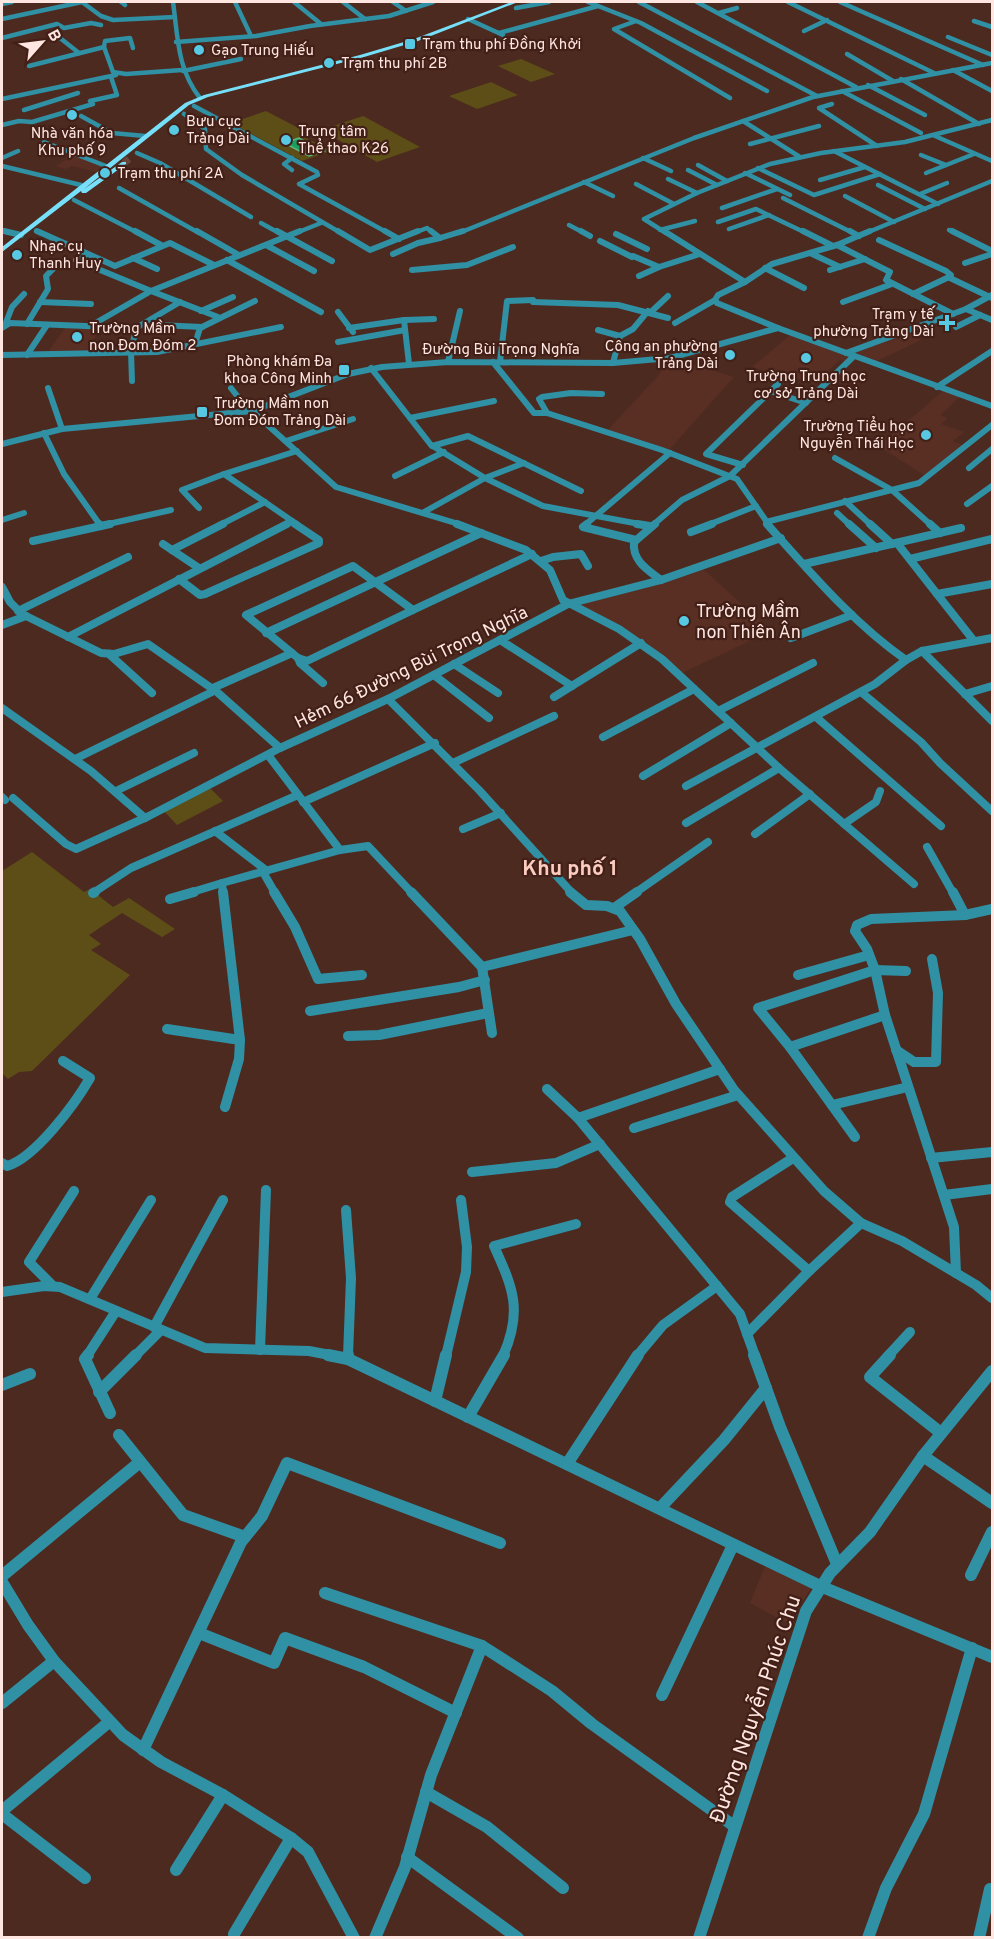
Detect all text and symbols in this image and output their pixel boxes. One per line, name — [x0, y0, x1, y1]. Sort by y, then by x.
north arrow — [12, 12, 72, 72]
text: B — [42, 26, 65, 45]
place label: Trạm thu phí Đồng Khởi — [422, 35, 581, 55]
marker: Trạm thu phí Đồng Khởi — [403, 37, 417, 51]
place label: Gạo Trung Hiếu — [211, 41, 314, 61]
marker: Gạo Trung Hiếu — [192, 43, 206, 57]
place label: Trạm thu phí 2B — [341, 55, 447, 74]
marker: Trạm thu phí 2B — [322, 56, 336, 70]
marker: Nhà văn hóa Khu phố 9 — [65, 108, 79, 122]
place label: Bưu cục Trảng Dài — [186, 113, 249, 149]
marker: Bưu cục Trảng Dài — [167, 123, 181, 137]
place label: Trung tâm Thể thao K26 — [298, 123, 389, 159]
place label: Nhà văn hóa Khu phố 9 — [31, 125, 113, 161]
marker: Trung tâm Thể thao K26 — [279, 133, 293, 147]
place label: Trạm thu phí 2A — [117, 165, 224, 184]
marker: Trạm thu phí 2A — [98, 166, 112, 180]
place label: Nhạc cụ Thanh Huy — [29, 238, 102, 274]
marker: Nhạc cụ Thanh Huy — [10, 248, 24, 262]
place label: Trạm y tế phường Trảng Dài — [813, 305, 936, 342]
marker: Trạm y tế phường Trảng Dài — [938, 314, 956, 332]
place label: Trường Mầm non Đom Đóm 2 — [89, 319, 196, 356]
marker: Trường Mầm non Đom Đóm 2 — [70, 330, 84, 344]
place label: Công an phường Trảng Dài — [605, 338, 718, 374]
street label: Đường Bùi Trọng Nghĩa — [422, 341, 580, 360]
marker: Công an phường Trảng Dài — [723, 348, 737, 362]
marker: Trường Trung học cơ sở Trảng Dài — [799, 351, 813, 365]
place label: Phòng khám Đa khoa Công Minh — [224, 353, 332, 389]
marker: Phòng khám Đa khoa Công Minh — [337, 363, 351, 377]
place label: Trường Trung học cơ sở Trảng Dài — [746, 368, 866, 404]
place label: Trường Mầm non Đom Đóm Trảng Dài — [214, 394, 346, 431]
marker: Trường Mầm non Đom Đóm Trảng Dài — [195, 405, 209, 419]
place label: Trường Tiểu học Nguyễn Thái Học — [800, 416, 914, 454]
marker: Trường Tiểu học Nguyễn Thái Học — [919, 428, 933, 442]
place label: Trường Mầm non Thiên Ân — [696, 600, 801, 645]
street label: Hẻm 66 Đường Bùi Trọng Nghĩa — [291, 602, 532, 735]
marker: Trường Mầm non Thiên Ân — [677, 614, 691, 628]
district label: Khu phố 1 — [522, 856, 618, 883]
street label: Đường Nguyễn Phúc Chu — [704, 1591, 808, 1827]

